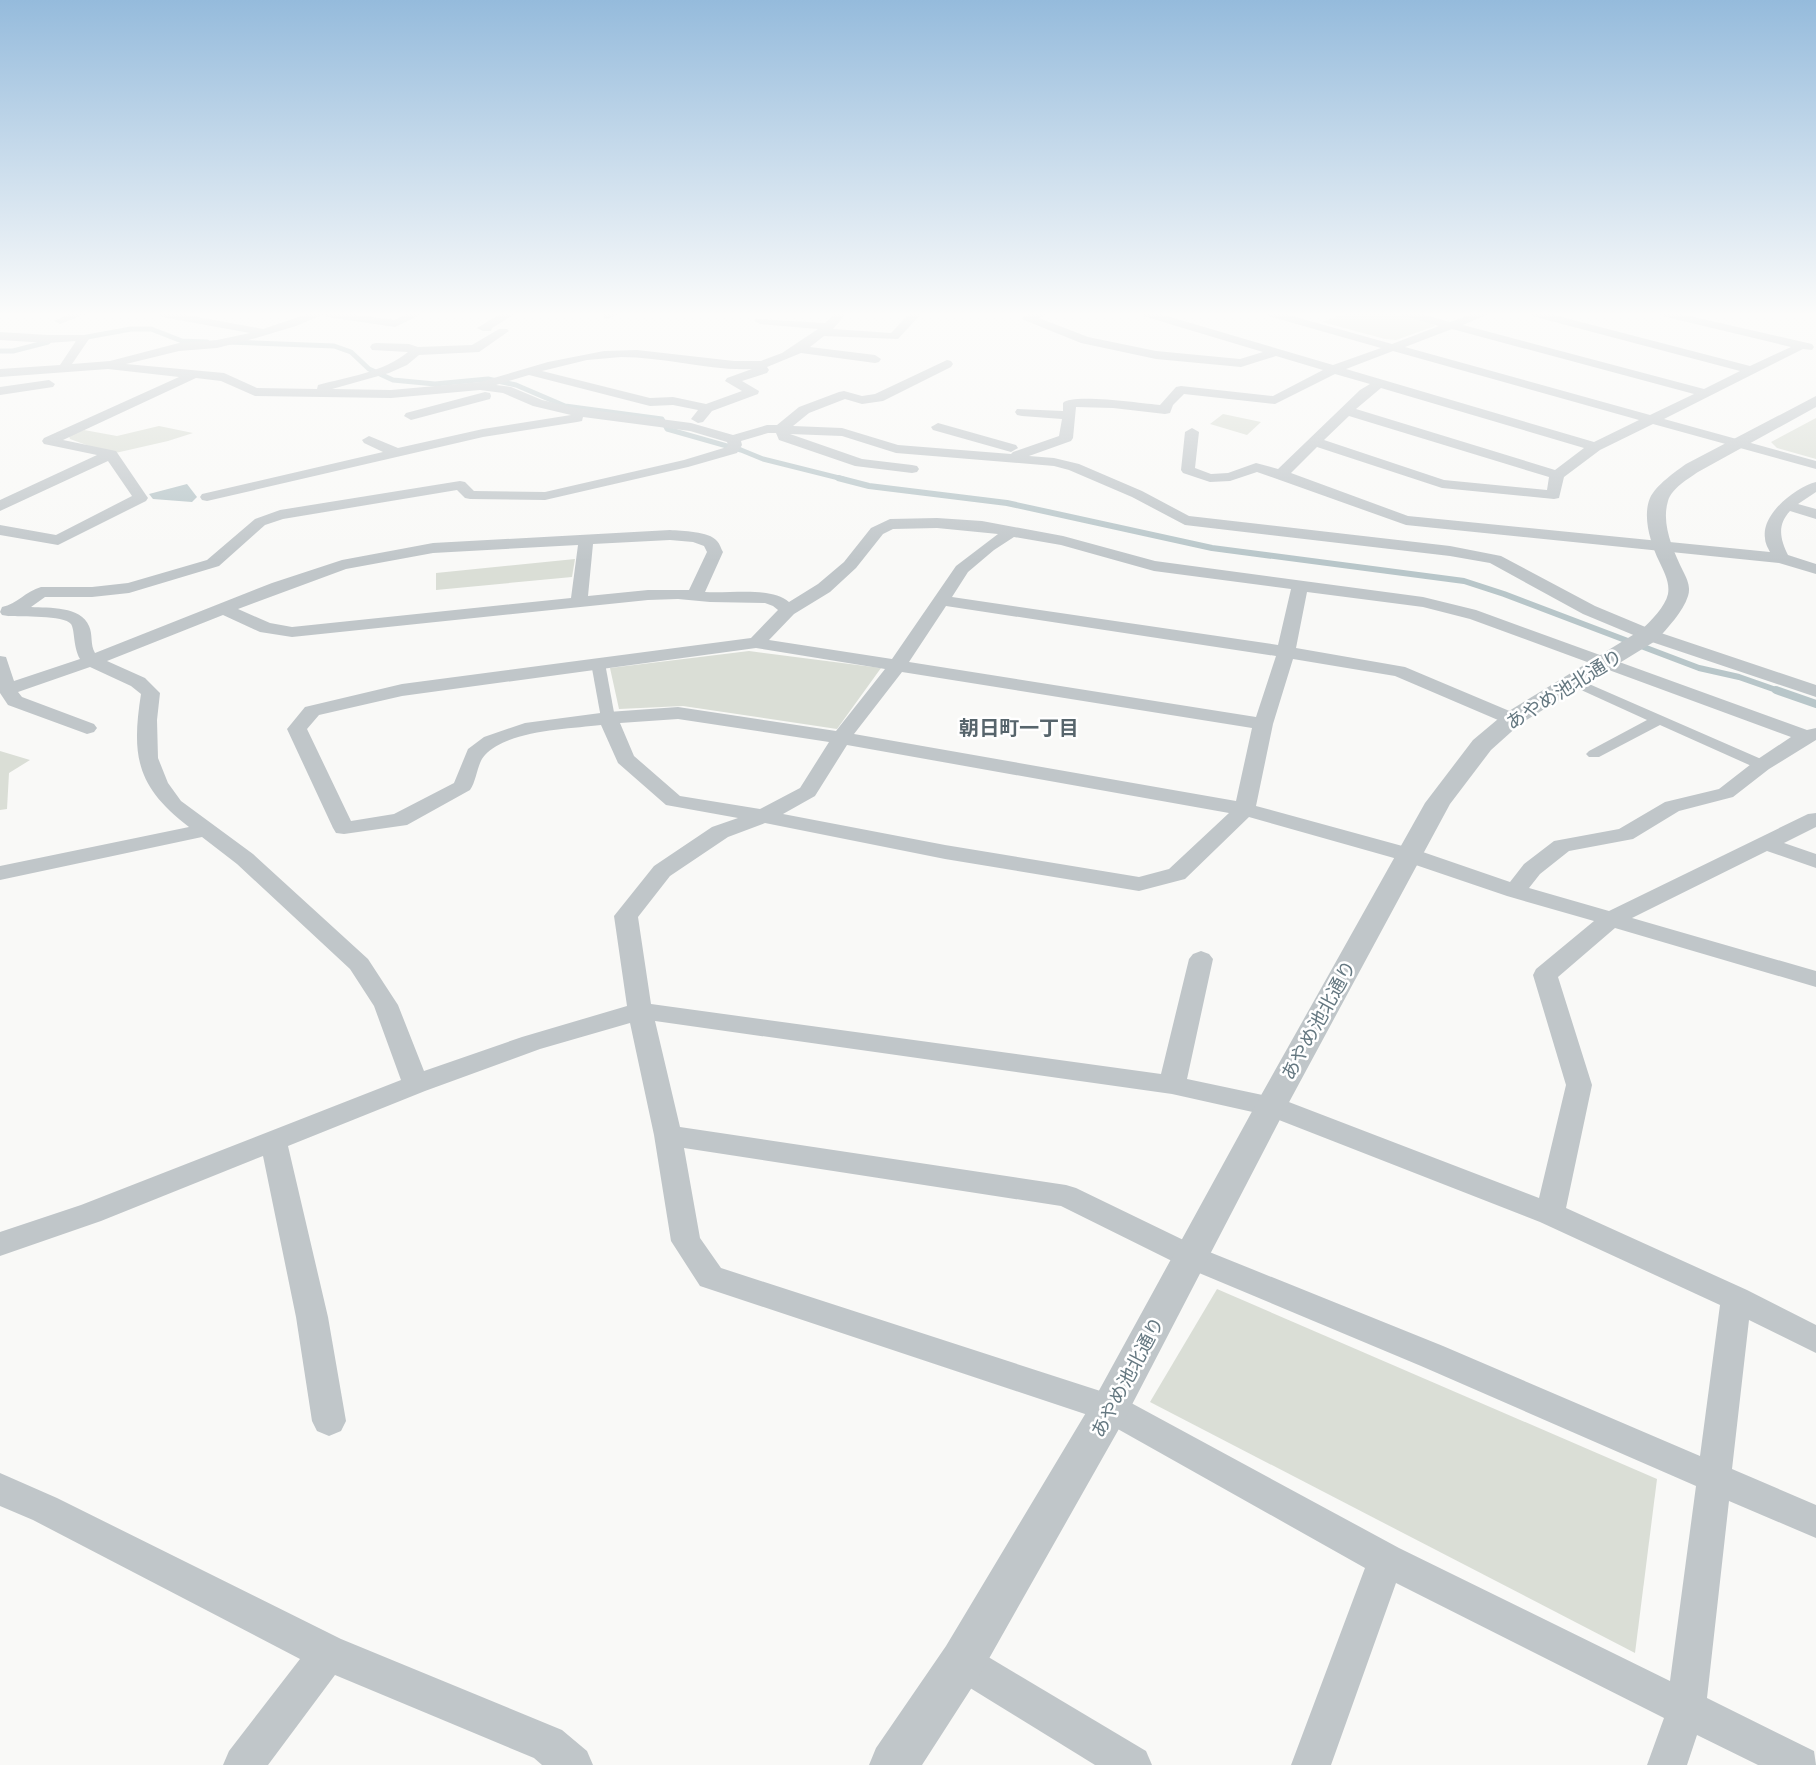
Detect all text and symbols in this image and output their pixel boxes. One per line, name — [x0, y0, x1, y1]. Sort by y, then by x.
street label: あやめ池北通り — [1502, 645, 1627, 734]
district label: 朝日町一丁目 — [959, 717, 1079, 740]
street label: あやめ池北通り — [1277, 957, 1361, 1084]
street label: あやめ池北通り — [1087, 1314, 1169, 1441]

